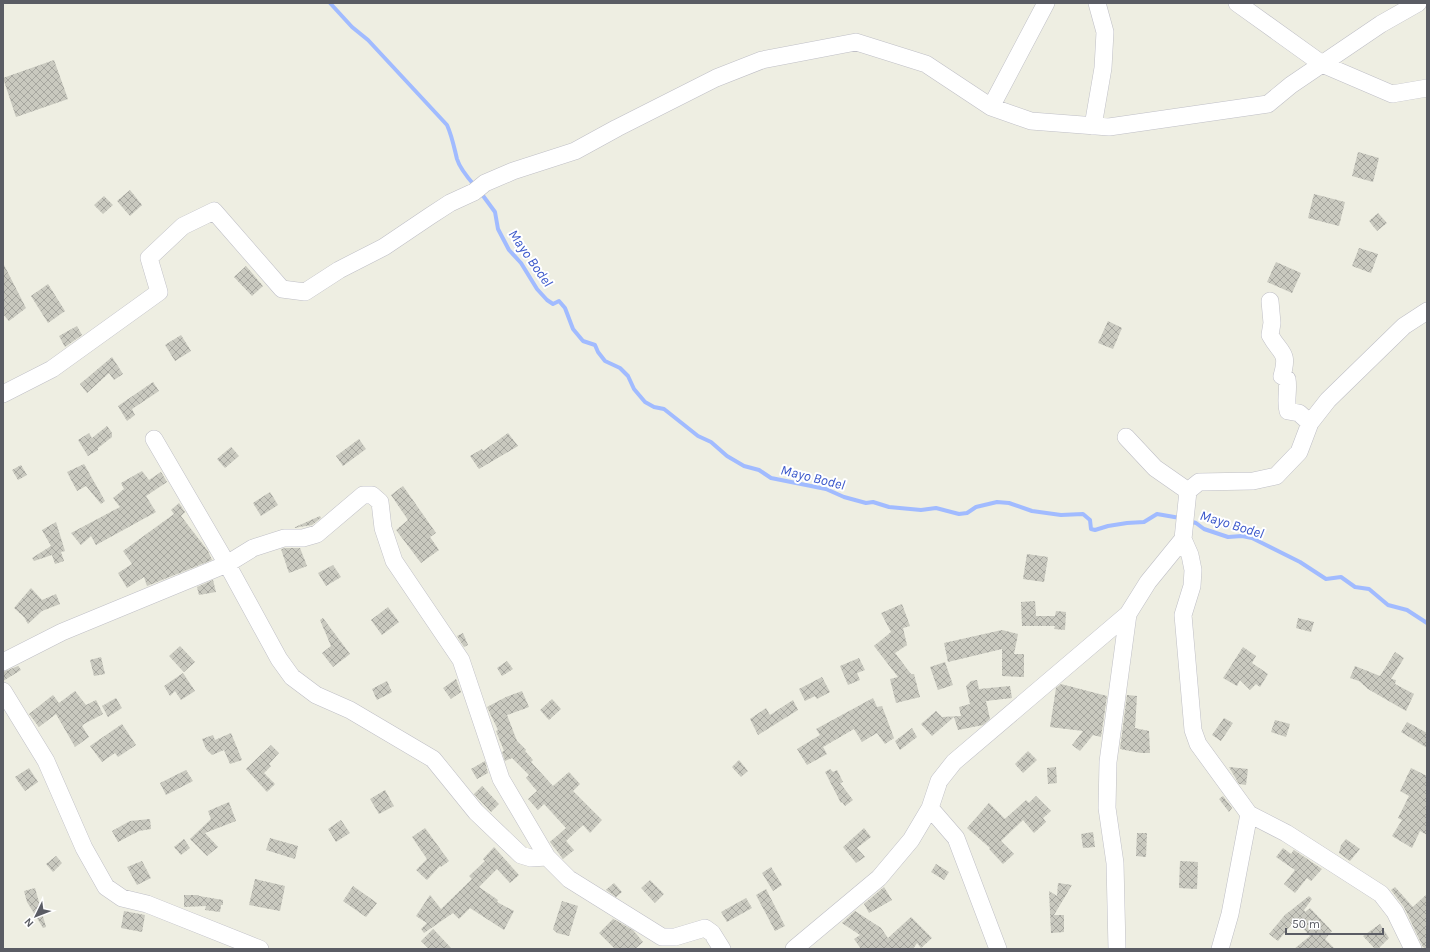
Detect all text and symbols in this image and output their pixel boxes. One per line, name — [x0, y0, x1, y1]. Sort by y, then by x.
water label: Mayo Bodel — [505, 226, 557, 291]
water label: Mayo Bodel — [779, 461, 847, 494]
water label: Mayo Bodel — [1198, 507, 1266, 542]
north arrow — [16, 896, 56, 936]
scale bar — [1286, 910, 1383, 936]
text: N — [22, 915, 36, 930]
text: 50 m — [1292, 917, 1320, 931]

